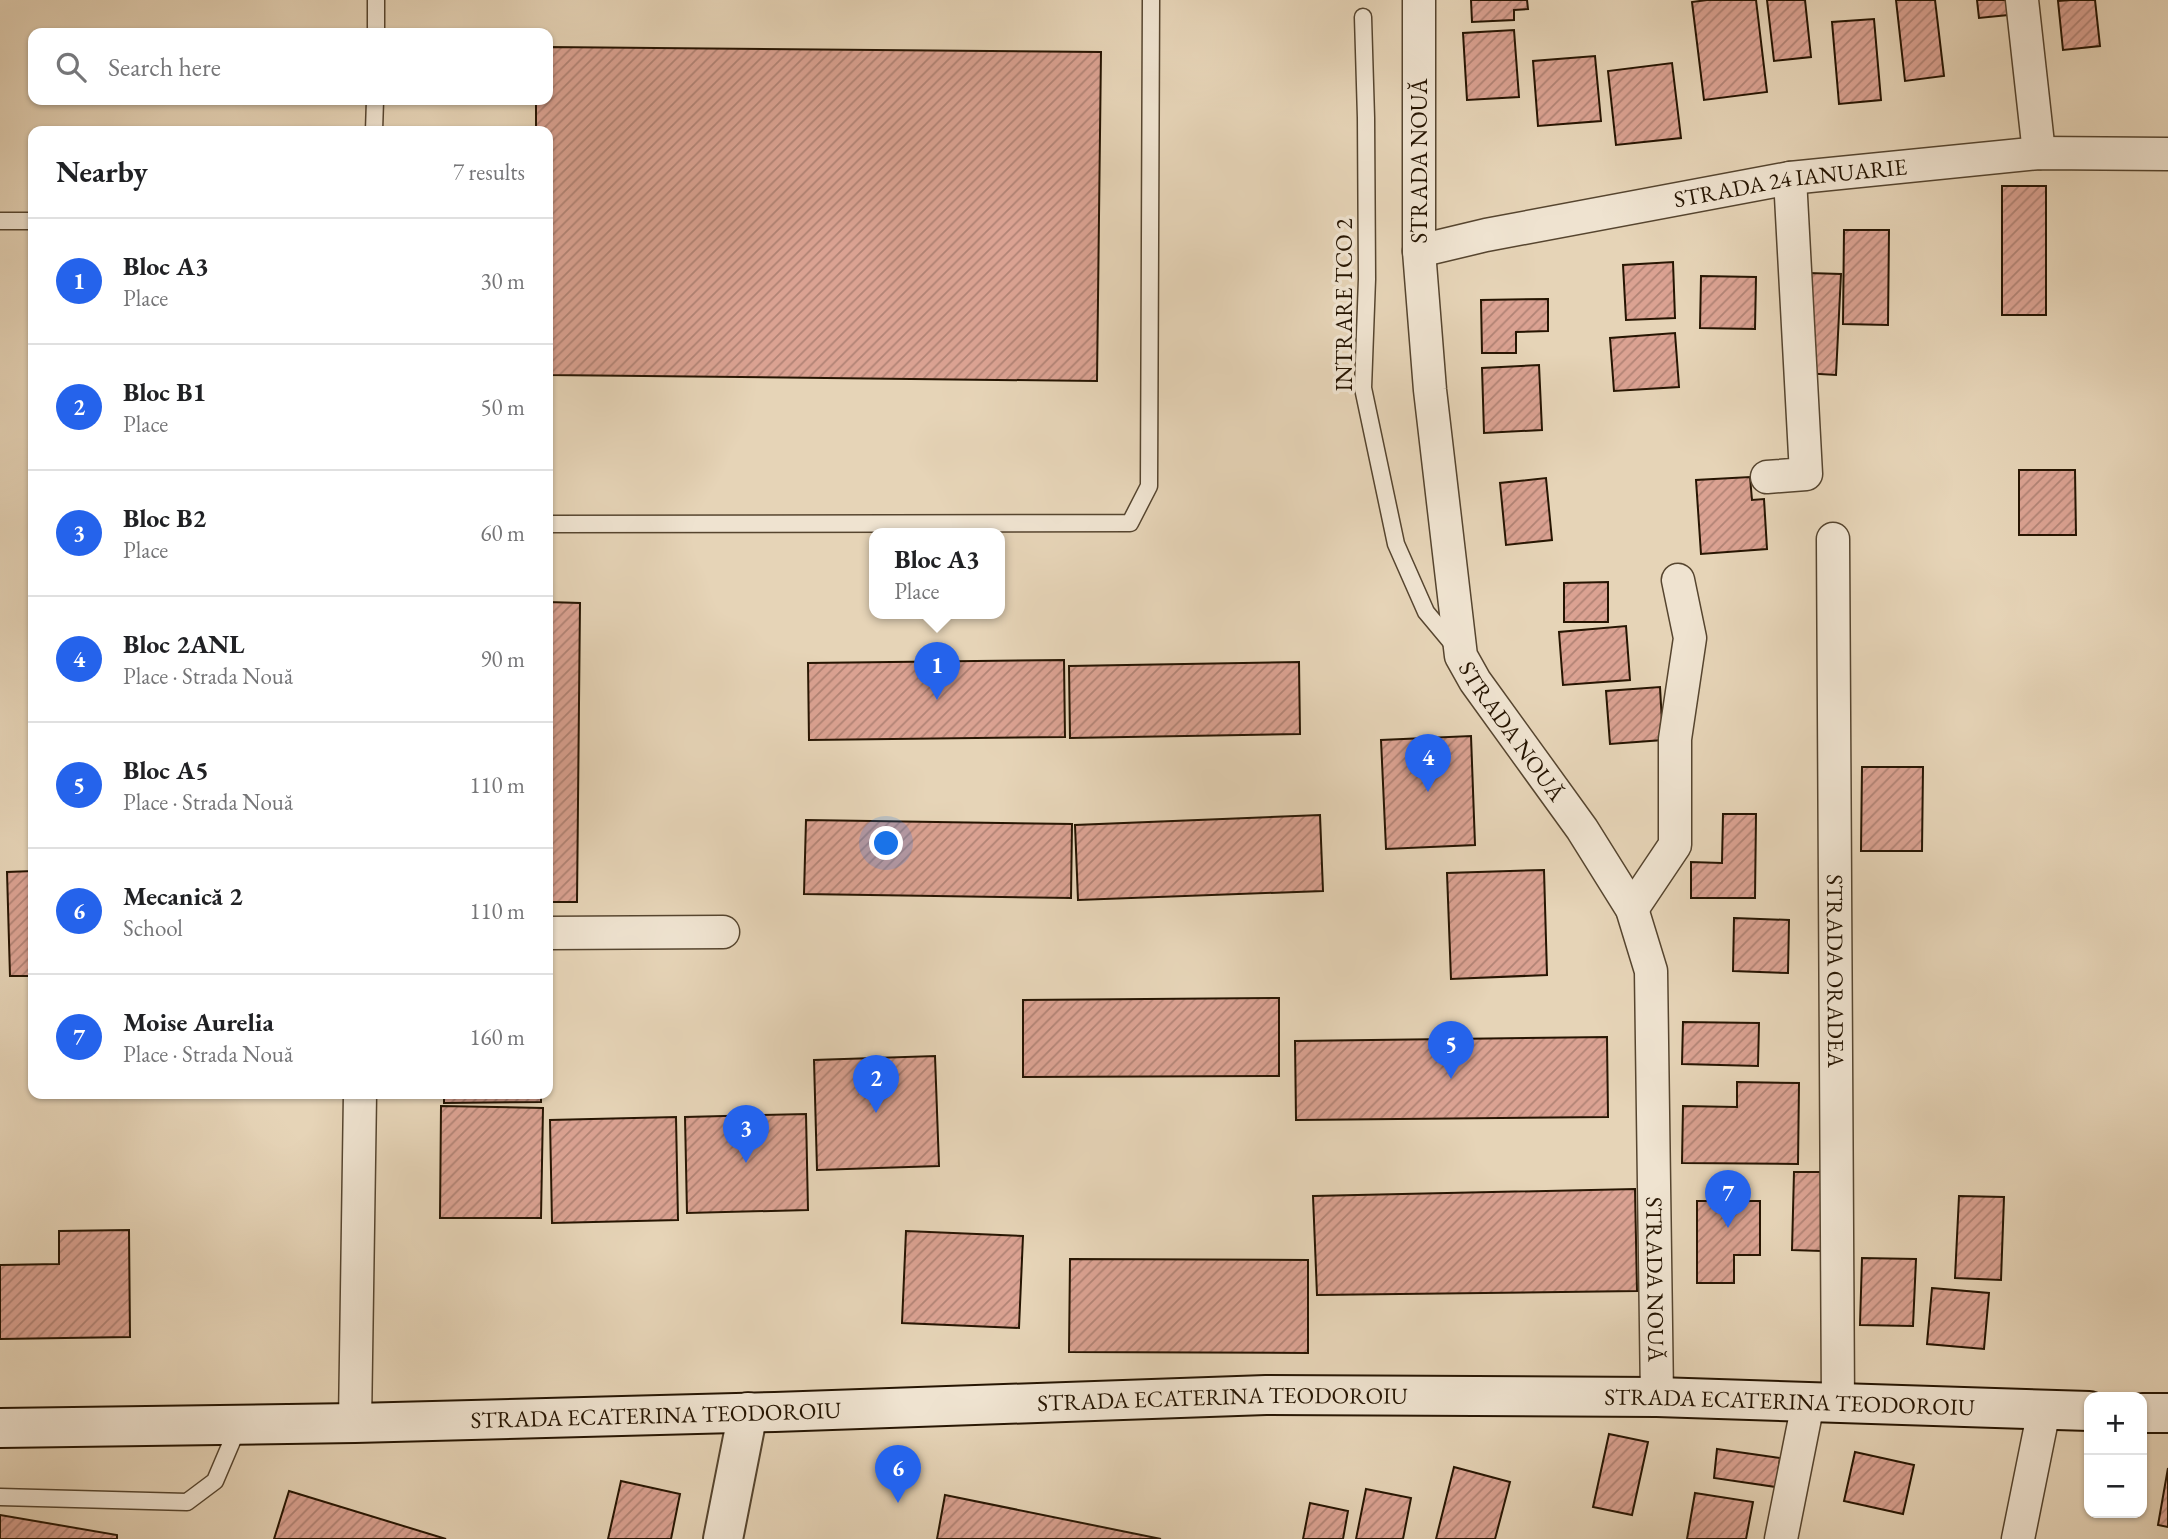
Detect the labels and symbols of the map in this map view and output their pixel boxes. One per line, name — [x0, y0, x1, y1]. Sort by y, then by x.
street label: STRADA NOUĂ — [1404, 77, 1434, 244]
street label: STRADA 24 IANUARIE — [1671, 151, 1908, 214]
street label: INTRARE TCO 2 — [1329, 218, 1359, 392]
pin: 1 — [914, 642, 960, 700]
street label: STRADA NOUĂ — [1452, 656, 1573, 808]
pin: 4 — [1405, 734, 1451, 792]
your location — [869, 826, 903, 860]
street label: STRADA ORADEA — [1820, 874, 1851, 1069]
pin: 5 — [1428, 1021, 1474, 1079]
pin: 2 — [853, 1055, 899, 1113]
pin: 3 — [723, 1105, 769, 1163]
pin: 7 — [1705, 1170, 1751, 1228]
street label: STRADA NOUĂ — [1639, 1196, 1672, 1363]
street label: STRADA ECATERINA TEODOROIU — [1037, 1380, 1408, 1418]
street label: STRADA ECATERINA TEODOROIU — [1604, 1382, 1975, 1422]
street label: STRADA ECATERINA TEODOROIU — [470, 1395, 842, 1435]
pin: 6 — [875, 1445, 921, 1503]

